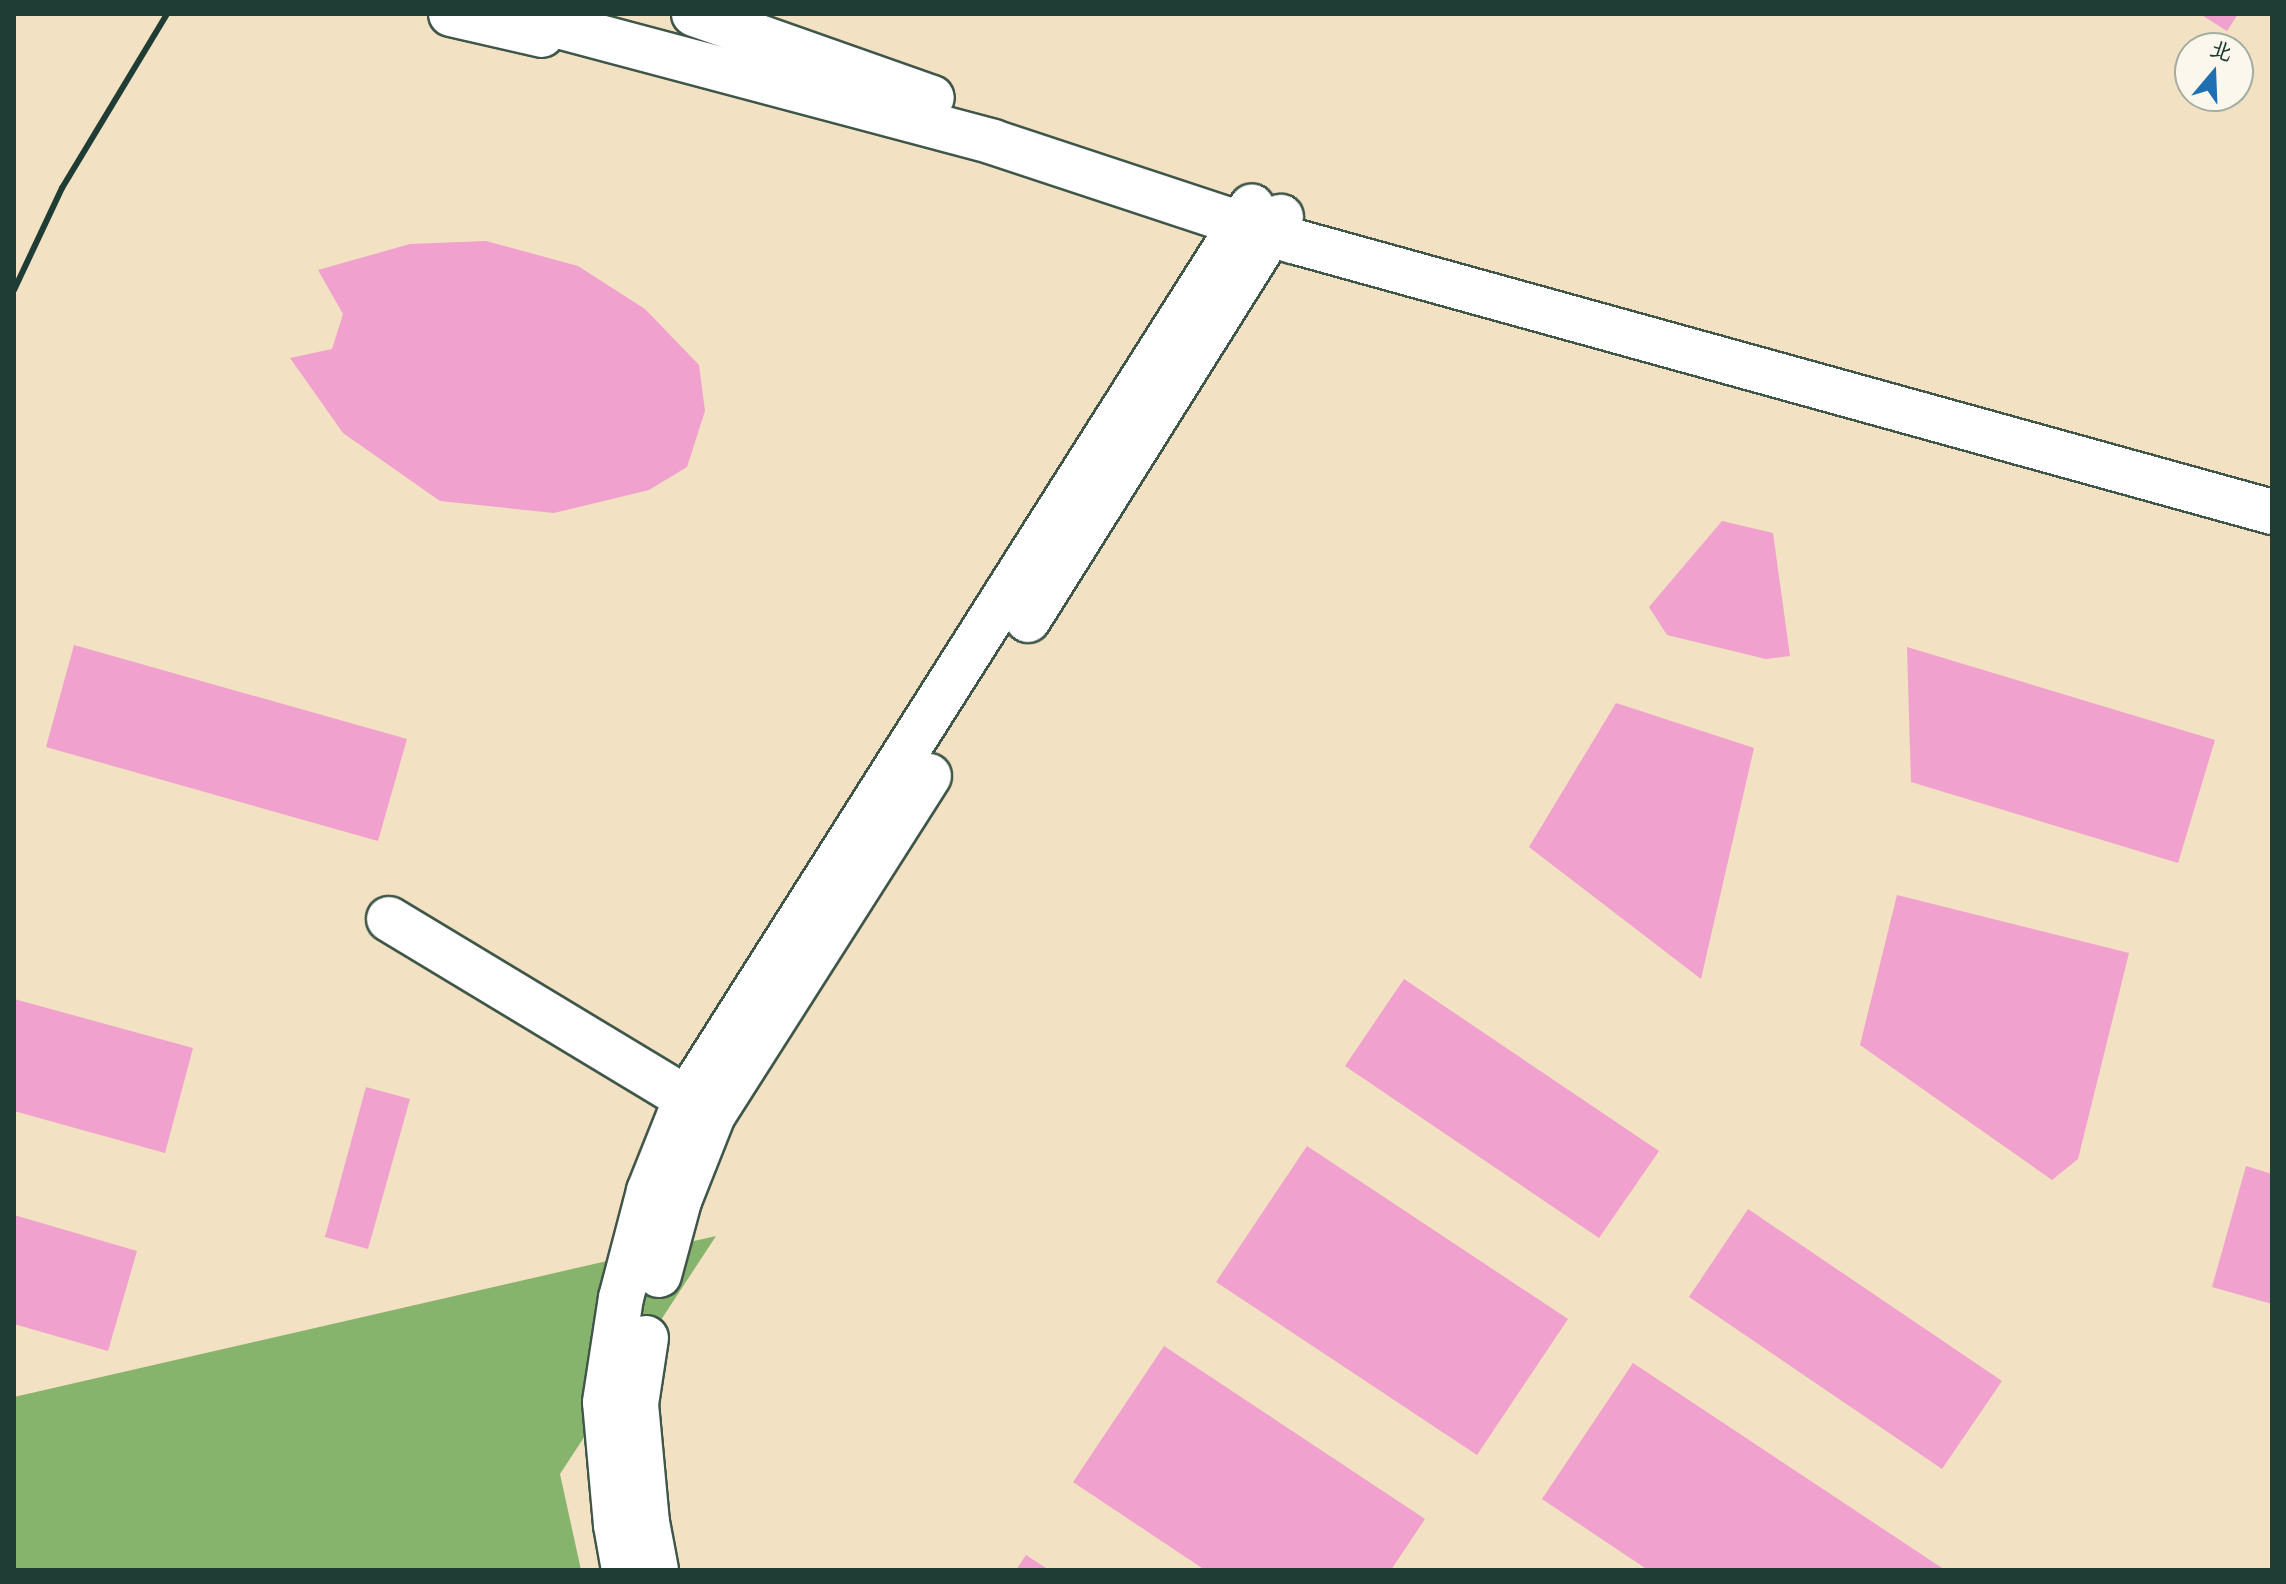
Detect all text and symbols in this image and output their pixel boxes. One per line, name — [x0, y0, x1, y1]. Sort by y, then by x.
text: 北 — [2205, 29, 2238, 73]
north arrow — [2174, 32, 2254, 112]

